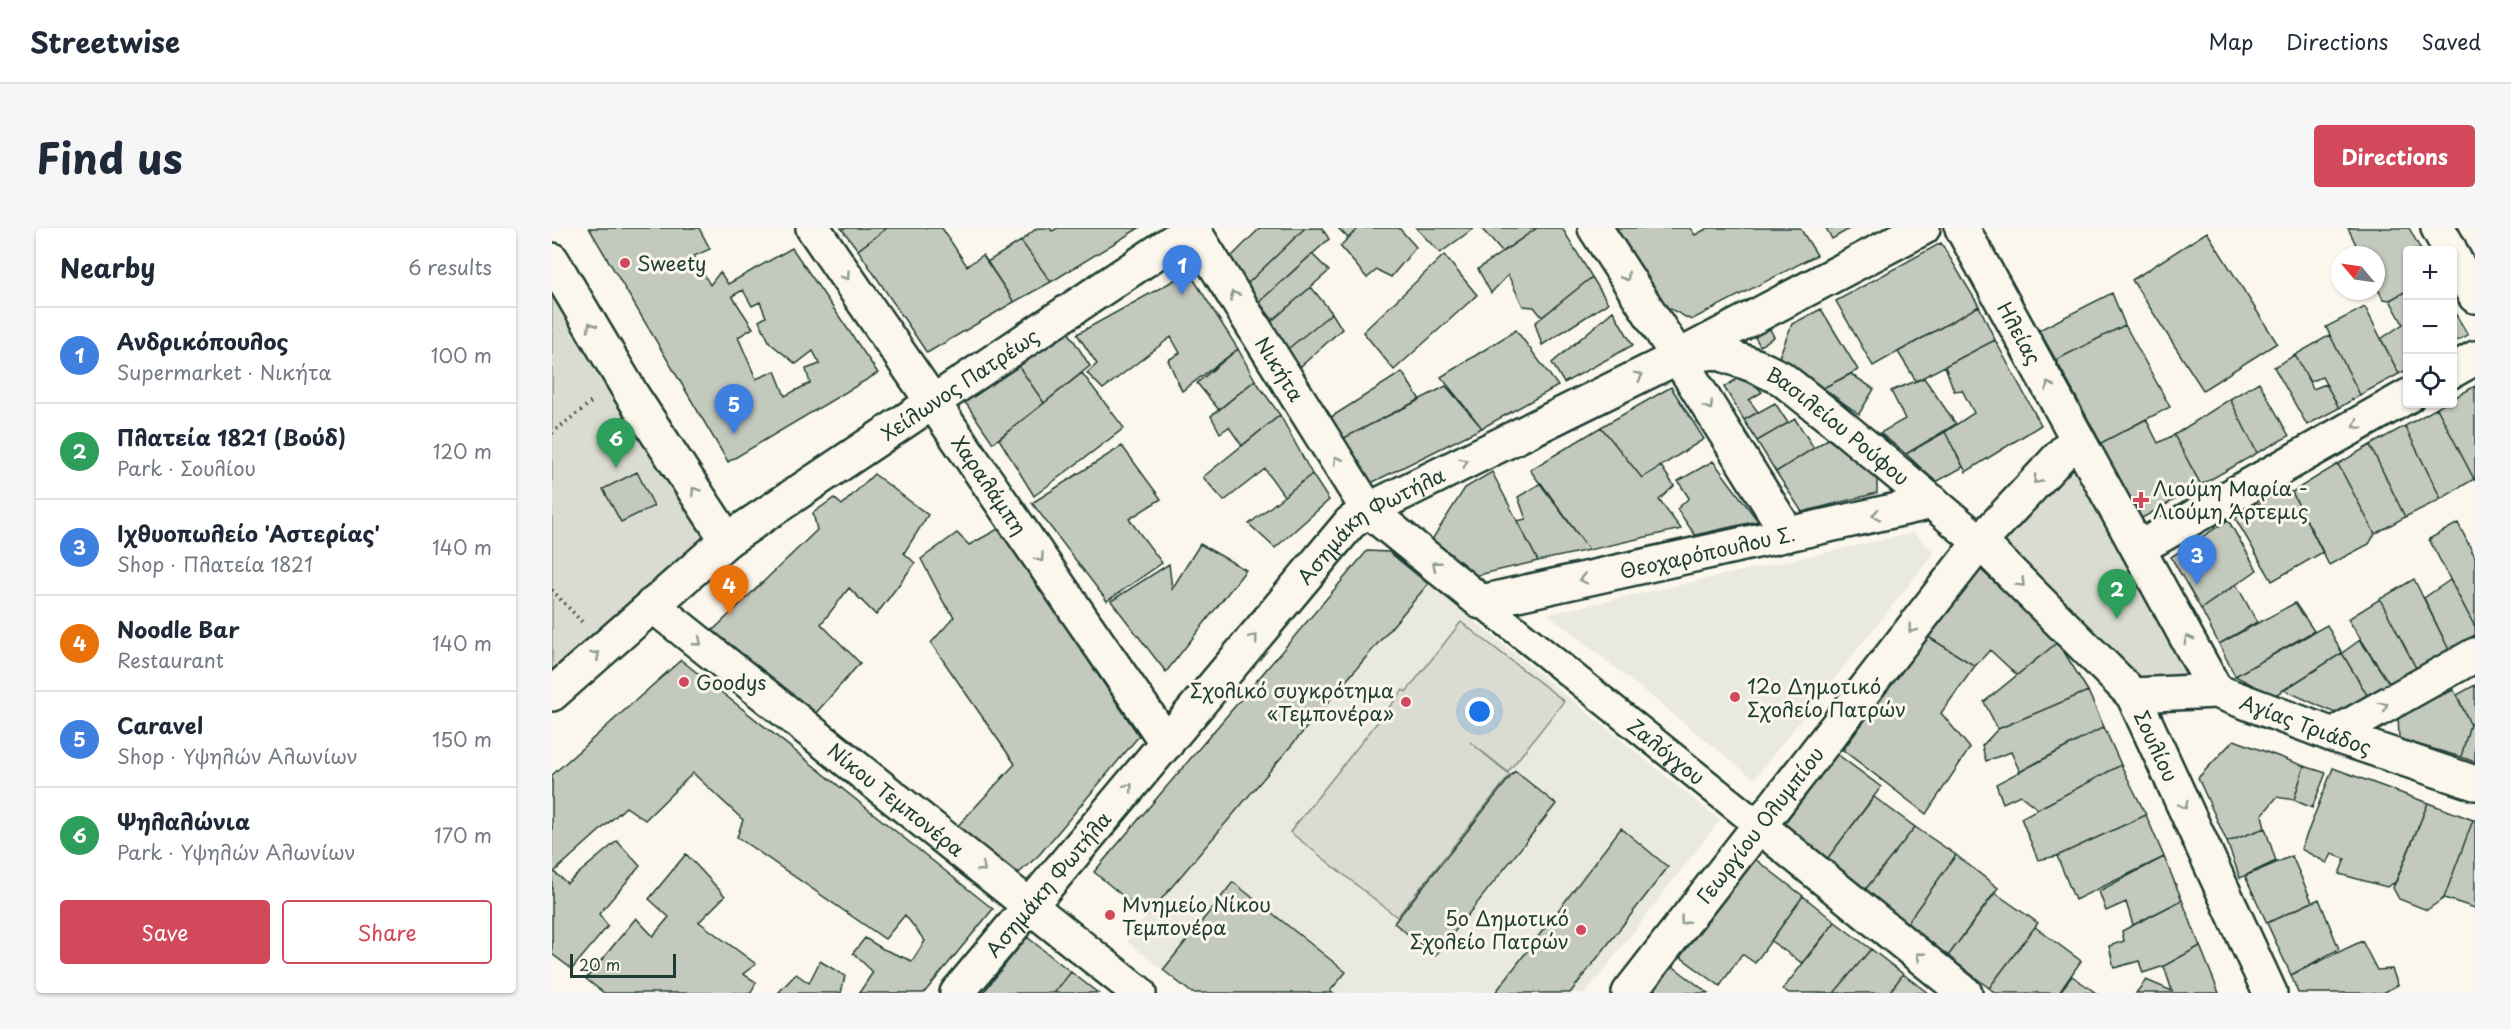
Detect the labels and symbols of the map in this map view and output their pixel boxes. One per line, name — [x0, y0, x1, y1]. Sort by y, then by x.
pin: 1 — [1162, 245, 1202, 295]
north arrow — [2331, 246, 2385, 300]
place label: Sweety — [637, 248, 706, 278]
marker: Sweety — [618, 256, 632, 270]
one-way arrow — [839, 270, 850, 281]
one-way arrow — [1619, 271, 1631, 281]
one-way arrow — [1230, 291, 1242, 301]
street label: Ηλείας — [1990, 296, 2049, 370]
street label: Χείλωνος Πατρέως — [875, 321, 1044, 448]
one-way arrow — [586, 322, 598, 332]
street label: Νικήτα — [1248, 330, 1312, 407]
street label: Βασιλείου Ρούφου — [1762, 358, 1916, 492]
one-way arrow — [1633, 372, 1644, 383]
one-way arrow — [2045, 382, 2056, 393]
pin: 5 — [714, 384, 753, 434]
one-way arrow — [1702, 399, 1713, 410]
pin: 6 — [596, 418, 636, 468]
one-way arrow — [2352, 418, 2363, 429]
street label: Χαραλάμπη — [945, 429, 1035, 541]
one-way arrow — [1333, 456, 1345, 466]
one-way arrow — [1458, 458, 1469, 470]
street label: Ασημάκη Φωτήλα — [1290, 459, 1450, 591]
one-way arrow — [2034, 473, 2045, 484]
place label: Λιούμη Μαρία - Λιούμη Άρτεμις — [2153, 473, 2308, 526]
one-way arrow — [690, 487, 702, 497]
marker: Λιούμη Μαρία - Λιούμη Άρτεμις — [2134, 493, 2148, 507]
one-way arrow — [1871, 508, 1881, 521]
street label: Θεοχαρόπουλου Σ. — [1617, 518, 1798, 586]
pin: 3 — [2178, 536, 2216, 585]
one-way arrow — [1033, 551, 1044, 562]
one-way arrow — [1432, 561, 1443, 572]
pin: 4 — [710, 566, 748, 615]
pin: 2 — [2098, 570, 2136, 619]
one-way arrow — [1578, 572, 1588, 585]
one-way arrow — [2014, 576, 2025, 587]
one-way arrow — [1908, 622, 1919, 633]
one-way arrow — [691, 634, 702, 645]
one-way arrow — [1247, 634, 1258, 645]
one-way arrow — [2184, 635, 2195, 645]
one-way arrow — [589, 651, 600, 662]
place label: Goodys — [696, 667, 766, 697]
place label: 12ο Δημοτικό Σχολείο Πατρών — [1747, 671, 1906, 724]
marker: Goodys — [677, 675, 691, 689]
place label: Σχολικό συγκρότημα «Τεμπονέρα» — [1190, 675, 1394, 728]
street label: Αγίας Τριάδος — [2236, 686, 2375, 762]
marker: 12ο Δημοτικό Σχολείο Πατρών — [1728, 690, 1742, 704]
marker: Σχολικό συγκρότημα «Τεμπονέρα» — [1399, 695, 1413, 709]
your location — [1465, 697, 1494, 726]
one-way arrow — [2377, 702, 2388, 714]
street label: Σουλίου — [2127, 705, 2186, 786]
street label: Ζαλόγγου — [1621, 711, 1711, 792]
street label: Νίκου Τεμπονέρα — [821, 736, 971, 863]
street label: Γεωργίου Ολυμπίου — [1689, 740, 1831, 910]
one-way arrow — [1122, 783, 1133, 794]
one-way arrow — [2176, 799, 2188, 810]
street label: Ασημάκη Φωτήλα — [978, 805, 1118, 963]
one-way arrow — [975, 861, 986, 872]
place label: Μνημείο Νίκου Τεμπονέρα — [1122, 889, 1271, 942]
place label: 5ο Δημοτικό Σχολείο Πατρών — [1410, 903, 1569, 956]
marker: Μνημείο Νίκου Τεμπονέρα — [1103, 908, 1117, 922]
one-way arrow — [1681, 914, 1692, 925]
marker: 5ο Δημοτικό Σχολείο Πατρών — [1574, 923, 1588, 937]
scale bar — [570, 951, 676, 978]
one-way arrow — [1916, 952, 1927, 963]

